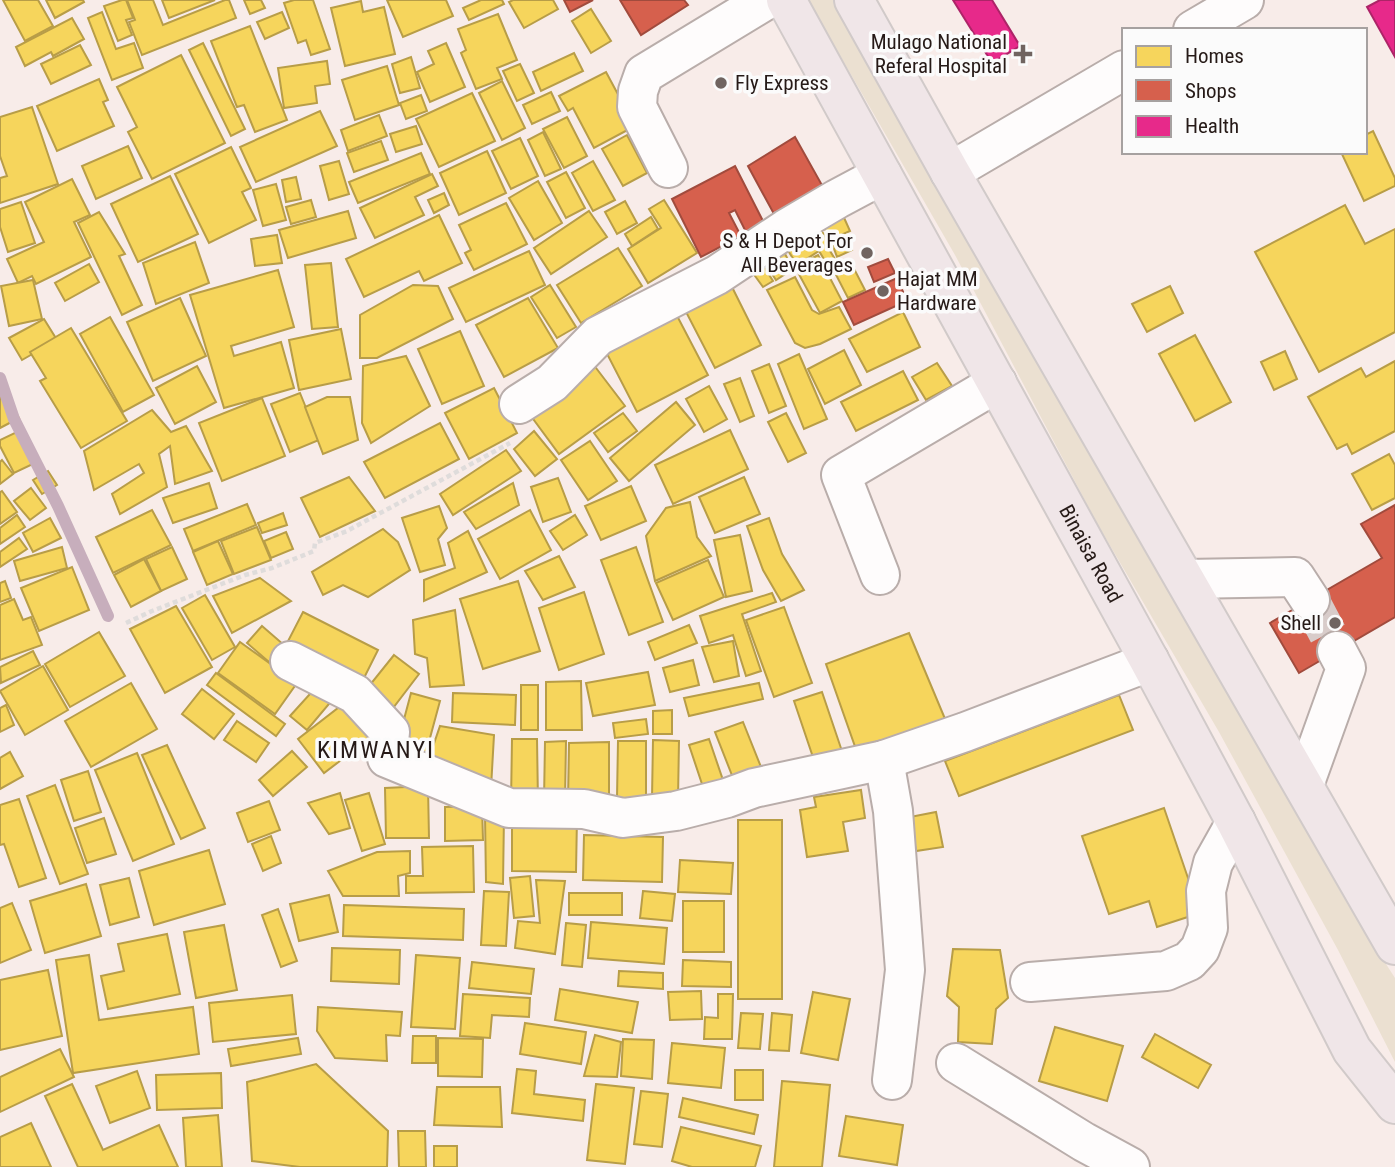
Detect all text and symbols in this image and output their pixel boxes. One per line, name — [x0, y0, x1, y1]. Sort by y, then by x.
legend — [1122, 28, 1367, 154]
place label: Mulago National Referal Hospital — [871, 30, 1007, 78]
marker: Mulago National Referal Hospital — [1013, 44, 1033, 64]
text: Homes — [1185, 44, 1244, 68]
place label: Fly Express — [735, 71, 829, 95]
marker: Fly Express — [713, 75, 729, 91]
text: Shops — [1185, 79, 1237, 103]
text: Health — [1185, 114, 1239, 138]
place label: S & H Depot For All Beverages — [723, 229, 853, 277]
marker: S & H Depot For All Beverages — [859, 245, 875, 261]
place label: Hajat MM Hardware — [897, 267, 978, 315]
marker: Hajat MM Hardware — [875, 283, 891, 299]
street label: Binaisa Road — [1054, 501, 1127, 607]
place label: Shell — [1280, 611, 1321, 635]
marker: Shell — [1327, 615, 1343, 631]
district label: KIMWANYI — [317, 736, 435, 764]

